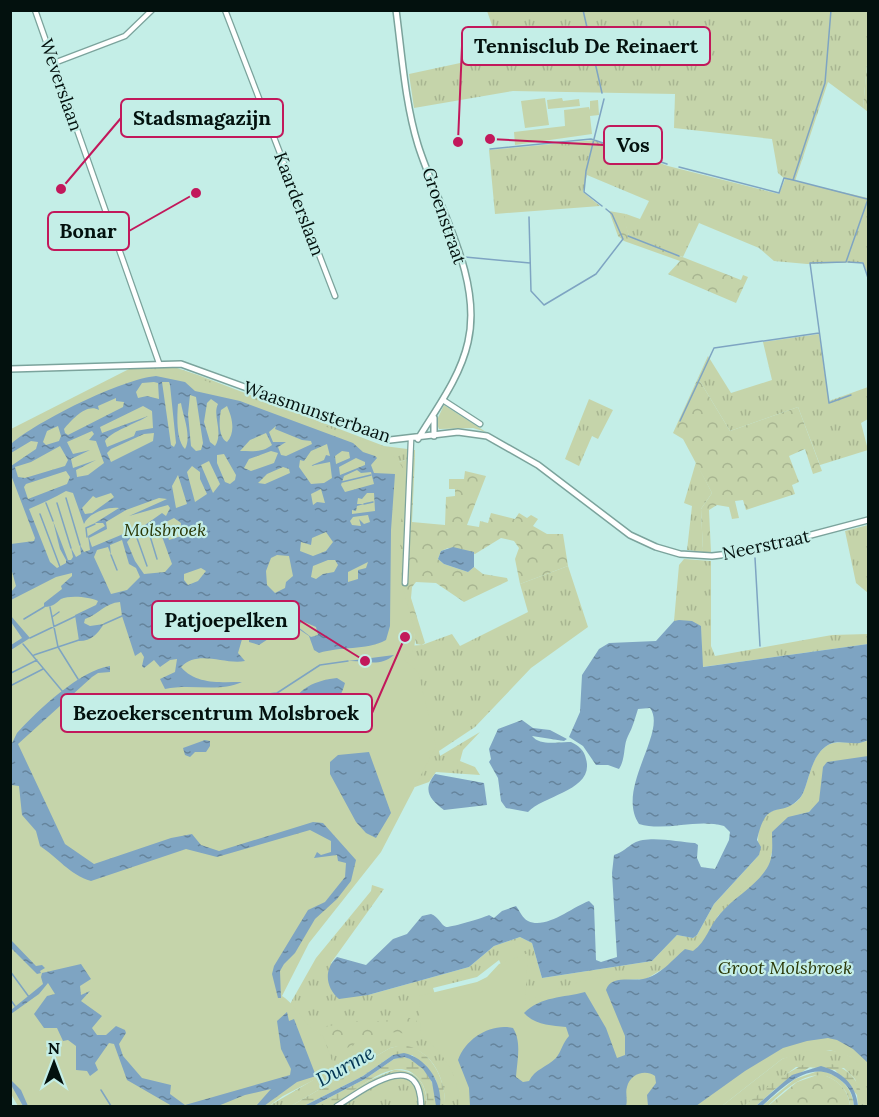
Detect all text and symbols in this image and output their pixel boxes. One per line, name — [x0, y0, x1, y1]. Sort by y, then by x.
callout: Tennisclub De Reinaert — [462, 27, 710, 65]
text: Tennisclub De Reinaert — [474, 33, 699, 58]
street label: Weverslaan — [35, 36, 88, 134]
callout: Stadsmagazijn — [121, 99, 283, 137]
text: Stadsmagazijn — [133, 105, 271, 130]
callout: Vos — [604, 126, 662, 164]
text: Vos — [616, 132, 650, 157]
street label: Kaarderslaan — [269, 149, 330, 259]
street label: Groenstraat — [417, 164, 472, 267]
callout: Bonar — [48, 212, 129, 250]
text: Bonar — [59, 218, 117, 243]
street label: Waasmunsterbaan — [240, 375, 394, 448]
park label: Molsbroek — [124, 518, 206, 541]
street label: Neerstraat — [720, 524, 812, 565]
callout: Patjoepelken — [152, 601, 299, 639]
text: Patjoepelken — [164, 607, 288, 632]
callout: Bezoekerscentrum Molsbroek — [61, 694, 372, 732]
text: Bezoekerscentrum Molsbroek — [73, 700, 359, 725]
park label: Groot Molsbroek — [718, 956, 852, 979]
north arrow — [24, 1033, 84, 1093]
text: N — [48, 1038, 60, 1058]
water label: Durme — [311, 1039, 378, 1092]

